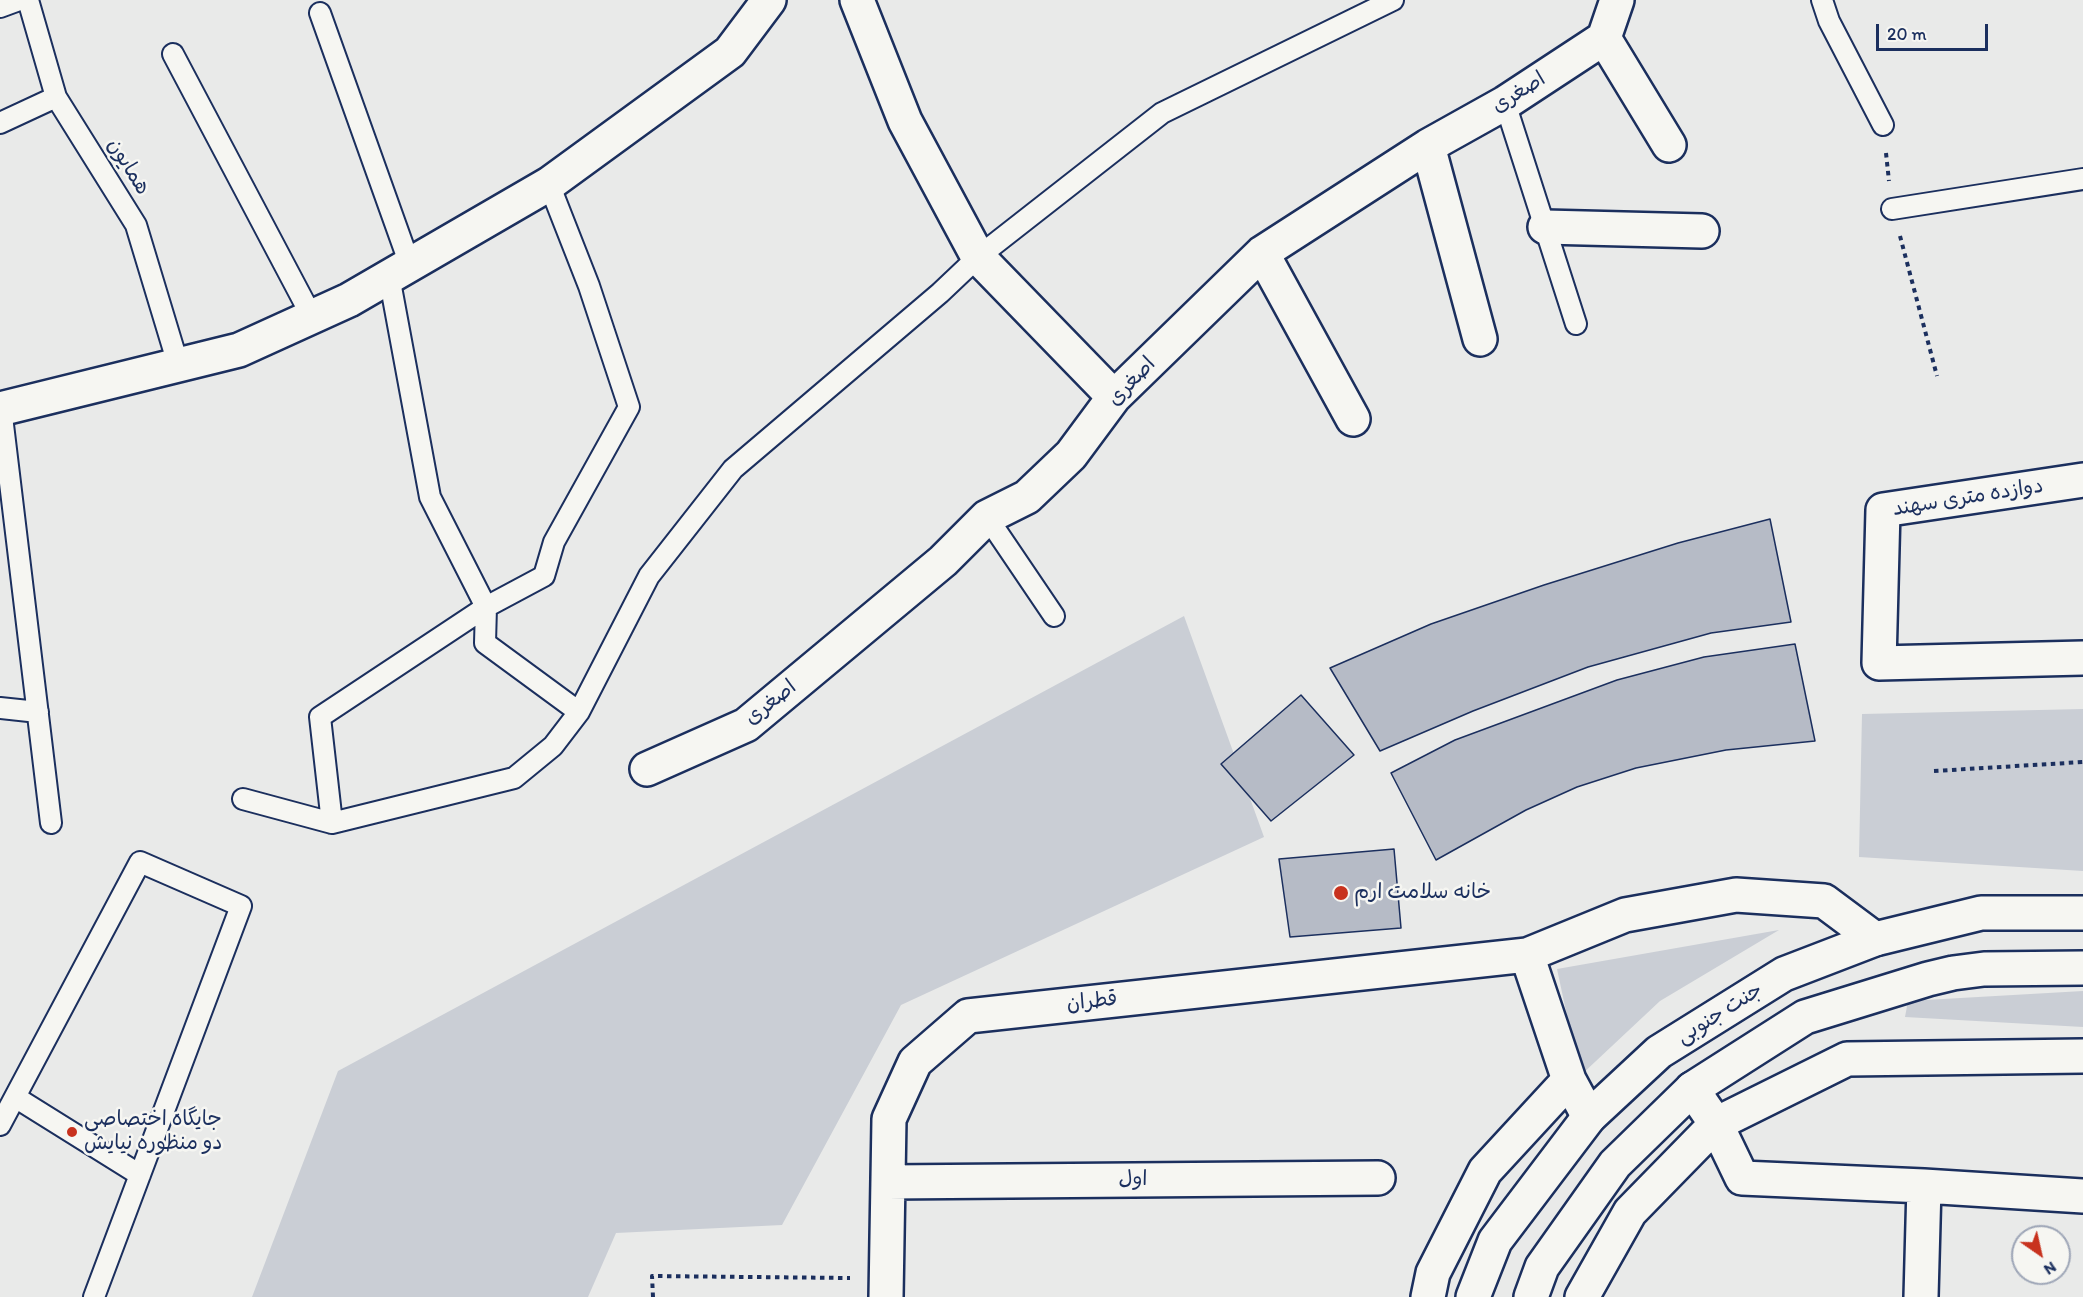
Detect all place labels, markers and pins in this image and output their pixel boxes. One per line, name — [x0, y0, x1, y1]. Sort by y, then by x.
place label: خانه سلامت ارم — [1354, 880, 1491, 906]
marker: خانه سلامت ارم — [1332, 884, 1350, 902]
place label: جایگاه اختصاصی دو منظوره نیایش — [84, 1107, 223, 1157]
marker: جایگاه اختصاصی دو منظوره نیایش — [65, 1125, 79, 1139]

